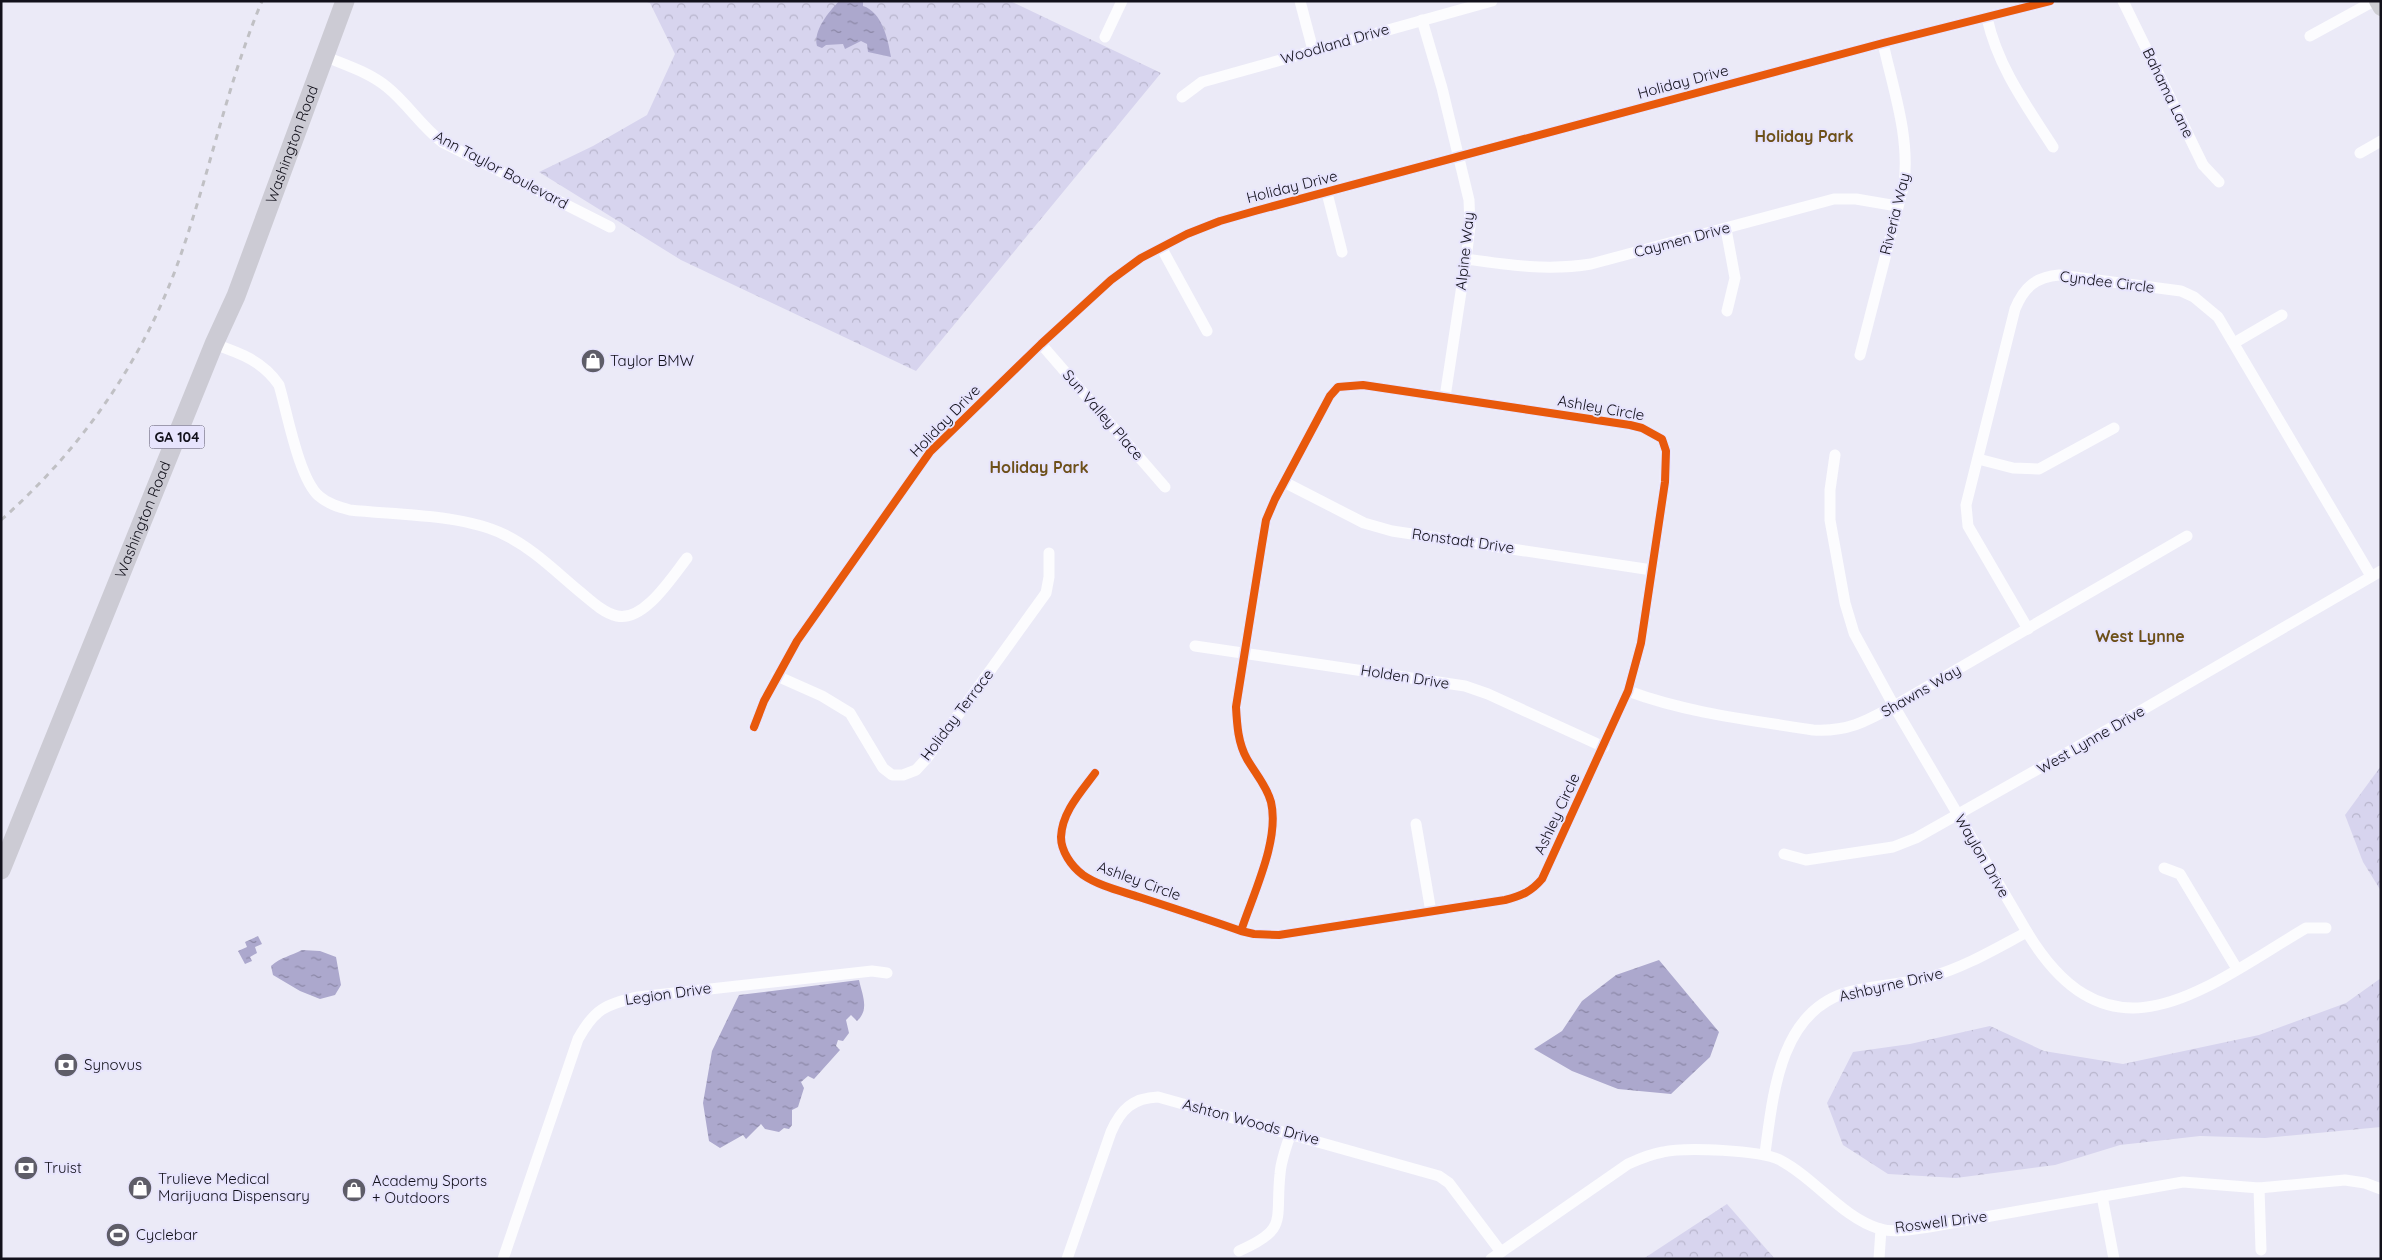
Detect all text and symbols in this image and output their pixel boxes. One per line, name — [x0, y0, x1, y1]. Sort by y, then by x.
street label: Woodland Drive — [1278, 19, 1391, 68]
street label: Bahama Lane — [2139, 45, 2198, 141]
street label: Holiday Drive — [1635, 60, 1730, 103]
street label: Washington Road — [261, 83, 322, 206]
street label: Ann Taylor Boulevard — [431, 126, 572, 213]
district label: Holiday Park — [1754, 126, 1854, 146]
street label: Holiday Drive — [1244, 166, 1340, 207]
street label: Riveria Way — [1875, 171, 1914, 257]
street label: Alpine Way — [1451, 211, 1478, 291]
street label: Caymen Drive — [1632, 218, 1732, 261]
street label: Cyndee Circle — [2059, 266, 2155, 297]
shop icon: Taylor BMW — [580, 348, 606, 374]
place label: Taylor BMW — [610, 351, 695, 370]
street label: Sun Valley Place — [1059, 365, 1148, 464]
street label: Holiday Drive — [905, 380, 984, 461]
street label: Ashley Circle — [1556, 391, 1646, 424]
road number: GA 104 — [150, 426, 204, 448]
district label: Holiday Park — [989, 457, 1089, 477]
street label: Washington Road — [110, 458, 175, 581]
street label: Ronstadt Drive — [1411, 524, 1516, 557]
district label: West Lynne — [2095, 626, 2185, 646]
street label: Holden Drive — [1359, 660, 1451, 693]
street label: Shawns Way — [1877, 660, 1964, 721]
street label: Holiday Terrace — [916, 665, 997, 764]
street label: West Lynne Drive — [2034, 701, 2148, 778]
street label: Ashley Circle — [1529, 770, 1584, 857]
street label: Waylon Drive — [1951, 811, 2014, 901]
street label: Ashley Circle — [1095, 857, 1184, 904]
street label: Ashbyrne Drive — [1837, 963, 1945, 1006]
street label: Legion Drive — [624, 978, 712, 1009]
bank icon: Synovus — [53, 1052, 79, 1078]
place label: Synovus — [84, 1055, 142, 1074]
street label: Ashton Woods Drive — [1181, 1094, 1322, 1149]
bank icon: Truist — [13, 1155, 39, 1181]
place label: Truist — [44, 1158, 82, 1177]
place label: Trulieve Medical Marijuana Dispensary — [158, 1169, 310, 1205]
place label: Academy Sports + Outdoors — [372, 1171, 487, 1207]
shop icon: Trulieve Medical Marijuana Dispensary — [127, 1175, 153, 1201]
shop icon: Academy Sports + Outdoors — [341, 1177, 367, 1203]
street label: Roswell Drive — [1894, 1206, 1988, 1237]
sports icon: Cyclebar — [105, 1222, 131, 1248]
place label: Cyclebar — [136, 1225, 198, 1244]

